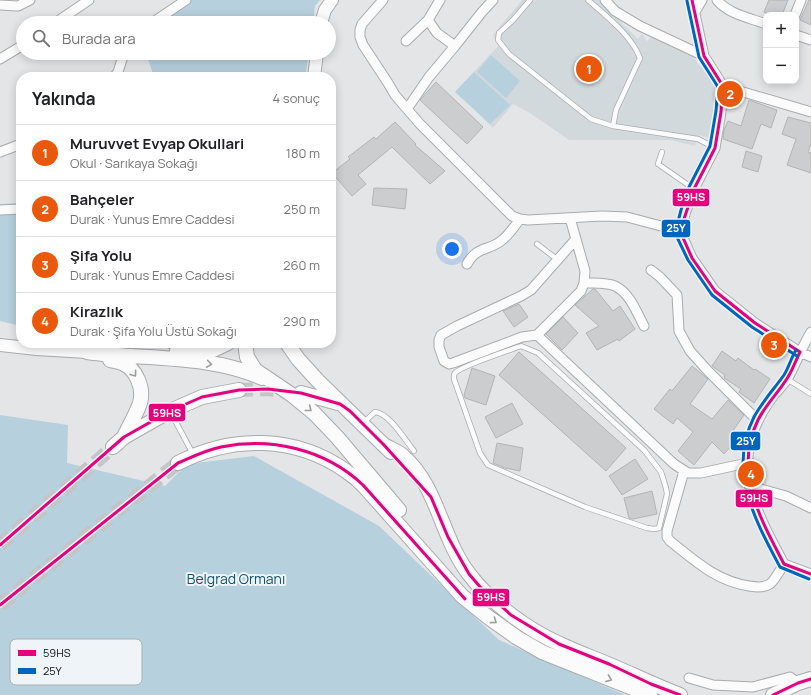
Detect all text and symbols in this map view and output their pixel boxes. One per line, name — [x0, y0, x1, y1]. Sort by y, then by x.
map controls — [763, 12, 799, 84]
button: + — [763, 12, 799, 48]
search box — [16, 16, 336, 60]
icon: search — [30, 27, 52, 49]
text: Burada ara — [62, 28, 136, 49]
button: − — [763, 48, 799, 84]
pin: 1 — [576, 54, 602, 84]
pin: 2 — [717, 79, 743, 109]
text: Yakında — [32, 87, 96, 110]
text: 4 sonuç — [273, 89, 320, 107]
text: Muruvvet Evyap Okullari — [70, 133, 244, 154]
text: 1 — [42, 144, 48, 162]
text: 180 m — [286, 144, 320, 162]
text: Okul · Sarıkaya Sokağı — [70, 154, 198, 172]
line badge: 59HS — [672, 188, 710, 207]
text: Bahçeler — [70, 189, 134, 210]
text: 59HS — [677, 189, 705, 204]
text: 2 — [41, 200, 49, 218]
text: 250 m — [284, 200, 320, 218]
text: Durak · Yunus Emre Caddesi — [70, 210, 235, 228]
line badge: 25Y — [661, 219, 691, 238]
text: 25Y — [666, 220, 686, 235]
your location — [442, 239, 462, 259]
text: Şifa Yolu — [70, 245, 132, 266]
text: 3 — [41, 256, 49, 274]
text: 260 m — [283, 256, 320, 274]
text: Durak · Yunus Emre Caddesi — [70, 266, 235, 284]
text: Kirazlık — [70, 301, 123, 322]
text: 4 — [41, 312, 49, 330]
text: 290 m — [283, 312, 320, 330]
text: Durak · Şifa Yolu Üstü Sokağı — [70, 322, 237, 340]
pin: 3 — [761, 330, 787, 360]
one-way arrow — [206, 359, 212, 368]
one-way arrow — [129, 370, 137, 377]
line badge: 59HS — [148, 403, 186, 422]
text: 59HS — [153, 405, 181, 420]
one-way arrow — [304, 405, 312, 412]
line badge: 25Y — [730, 431, 761, 451]
text: 25Y — [736, 433, 756, 448]
pin: 4 — [738, 459, 764, 489]
line badge: 59HS — [735, 489, 773, 508]
text: 59HS — [740, 490, 768, 505]
park label: Belgrad Ormanı — [187, 569, 285, 588]
line badge: 59HS — [472, 588, 510, 607]
text: 59HS — [477, 589, 505, 604]
one-way arrow — [489, 616, 496, 623]
legend — [10, 639, 142, 685]
text: 59HS — [43, 645, 71, 660]
text: 25Y — [43, 663, 63, 678]
one-way arrow — [606, 675, 613, 683]

